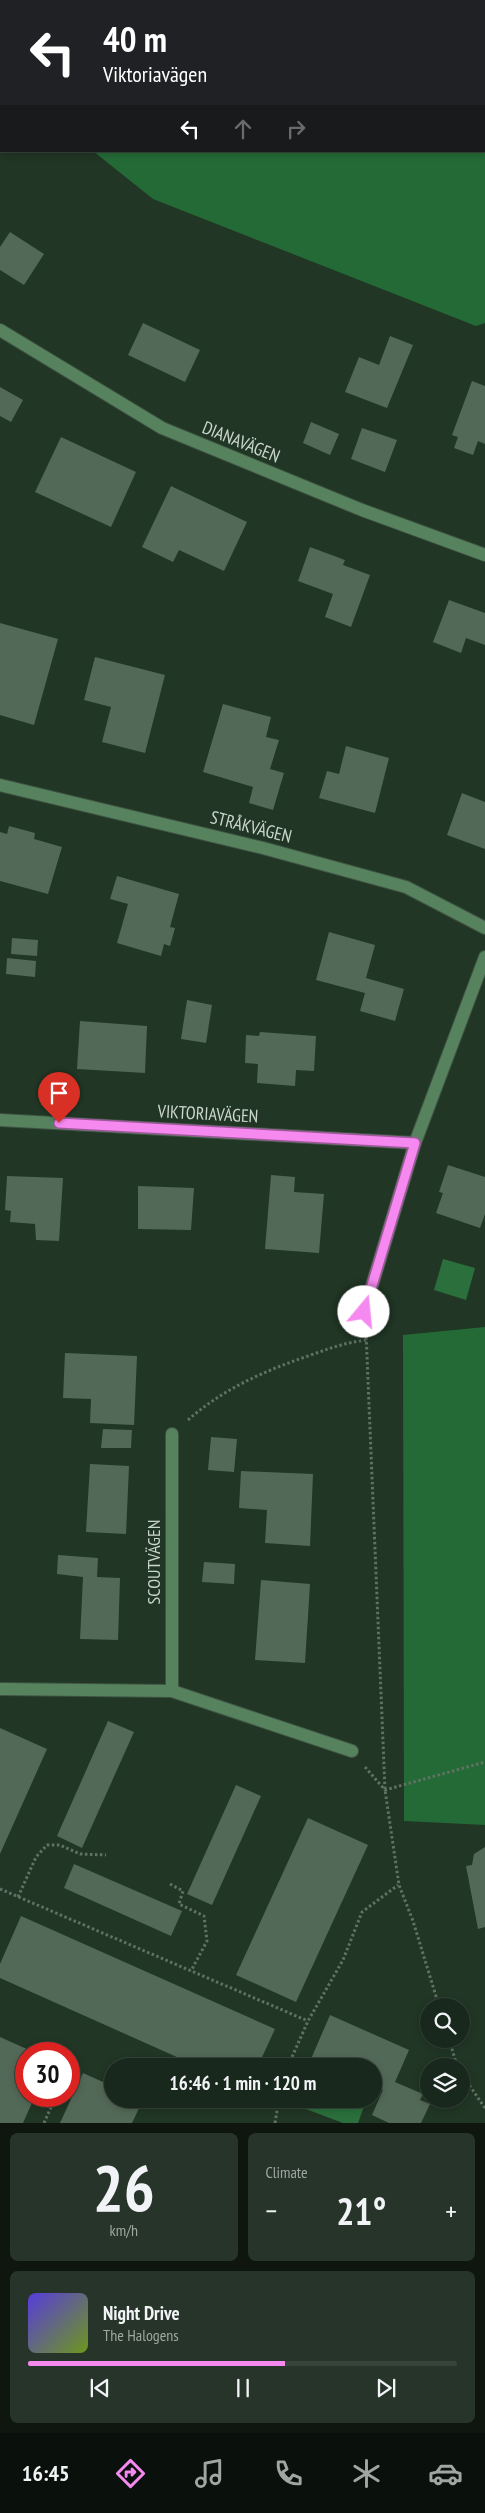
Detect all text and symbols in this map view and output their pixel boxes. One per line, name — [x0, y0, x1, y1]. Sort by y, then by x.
text: 40 m — [103, 16, 167, 62]
icon: left — [20, 20, 85, 85]
text: Viktoriavägen — [103, 60, 207, 88]
icon: left — [176, 115, 204, 143]
icon: ahead — [229, 115, 257, 143]
icon: right — [282, 115, 310, 143]
street label: DIANAVÄGEN — [199, 416, 283, 467]
street label: STRÅKVÄGEN — [208, 805, 294, 848]
pin — [38, 1072, 80, 1123]
icon: arrive — [45, 1079, 73, 1107]
street label: VIKTORIAVÄGEN — [156, 1099, 259, 1128]
position arrow — [337, 1285, 389, 1337]
street label: SCOUTVÄGEN — [142, 1520, 165, 1604]
map controls — [420, 1998, 470, 2108]
button: search — [420, 1998, 470, 2048]
speed limit sign: 30 — [15, 2042, 80, 2107]
button: layers — [420, 2058, 470, 2108]
text: 16:46 · 1 min · 120 m — [170, 2071, 316, 2095]
text: 26 — [93, 2145, 155, 2229]
text: Climate — [266, 2162, 308, 2182]
text: 21° — [336, 2186, 386, 2235]
text: − — [266, 2192, 277, 2229]
text: + — [445, 2192, 457, 2229]
text: km/h — [110, 2220, 138, 2240]
text: Night Drive — [103, 2301, 180, 2325]
text: The Halogens — [103, 2325, 179, 2345]
icon: previous — [86, 2374, 114, 2402]
icon: pause — [229, 2374, 257, 2402]
icon: next — [372, 2374, 400, 2402]
icon: directions — [113, 2456, 148, 2491]
icon: music — [192, 2456, 227, 2491]
icon: phone — [271, 2456, 306, 2491]
icon: climate — [349, 2456, 384, 2491]
icon: car — [428, 2456, 463, 2491]
text: 16:45 — [22, 2459, 69, 2487]

